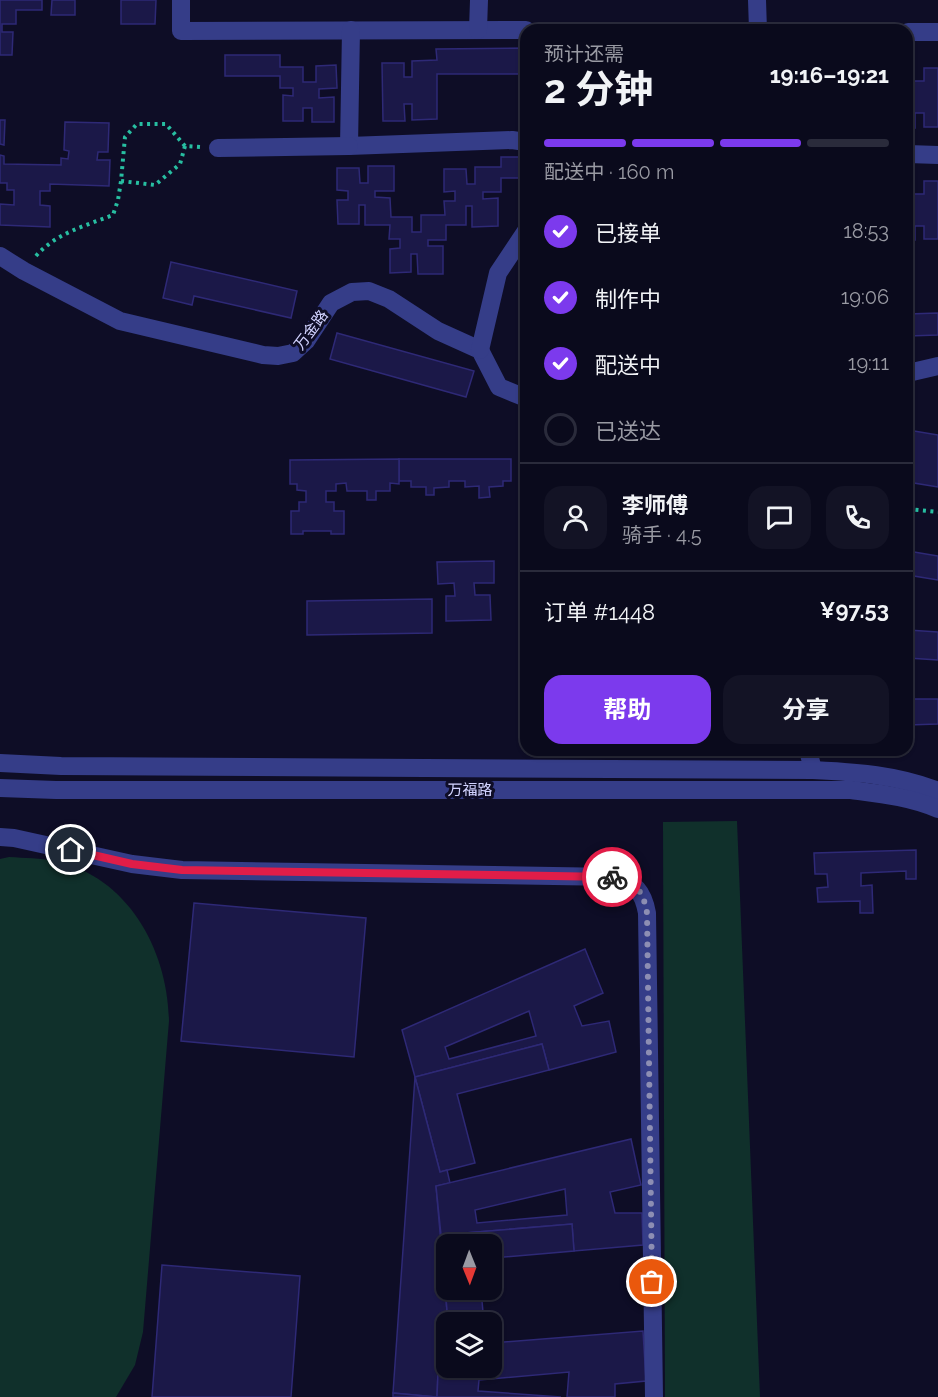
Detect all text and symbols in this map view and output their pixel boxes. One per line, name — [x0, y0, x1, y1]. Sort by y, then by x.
text: 预计还需 — [544, 42, 624, 66]
text: 19:16–19:21 — [770, 62, 889, 88]
text: 2 分钟 — [544, 66, 653, 112]
text: 配送中 · 160 m — [544, 160, 674, 184]
icon: check — [544, 215, 577, 248]
text: 18:53 — [843, 219, 889, 243]
text: 已接单 — [595, 220, 661, 246]
icon: check — [544, 281, 577, 314]
text: 19:06 — [841, 285, 889, 309]
text: 制作中 — [595, 286, 661, 312]
street label: 万金路 — [290, 307, 332, 353]
icon: check — [544, 347, 577, 380]
text: 19:11 — [848, 351, 889, 375]
text: 配送中 — [595, 352, 661, 378]
text: 已送达 — [595, 418, 661, 444]
button: person — [544, 486, 607, 549]
button: chat — [748, 486, 811, 549]
button: phone — [826, 486, 889, 549]
text: 李师傅 — [622, 492, 688, 518]
text: 骑手 · 4.5 — [622, 523, 702, 547]
text: ¥97.53 — [820, 597, 889, 623]
text: 订单 #1448 — [544, 599, 655, 625]
button: 帮助 — [544, 675, 711, 744]
button: 分享 — [723, 675, 889, 744]
street label: 万福路 — [447, 781, 493, 799]
pin — [45, 824, 96, 875]
icon: home — [54, 833, 87, 866]
courier — [582, 847, 642, 907]
icon: bike — [596, 861, 629, 894]
north arrow — [436, 1234, 502, 1300]
map controls — [436, 1234, 502, 1378]
pin — [626, 1256, 677, 1307]
icon: bag — [635, 1265, 668, 1298]
button: layers — [436, 1312, 502, 1378]

